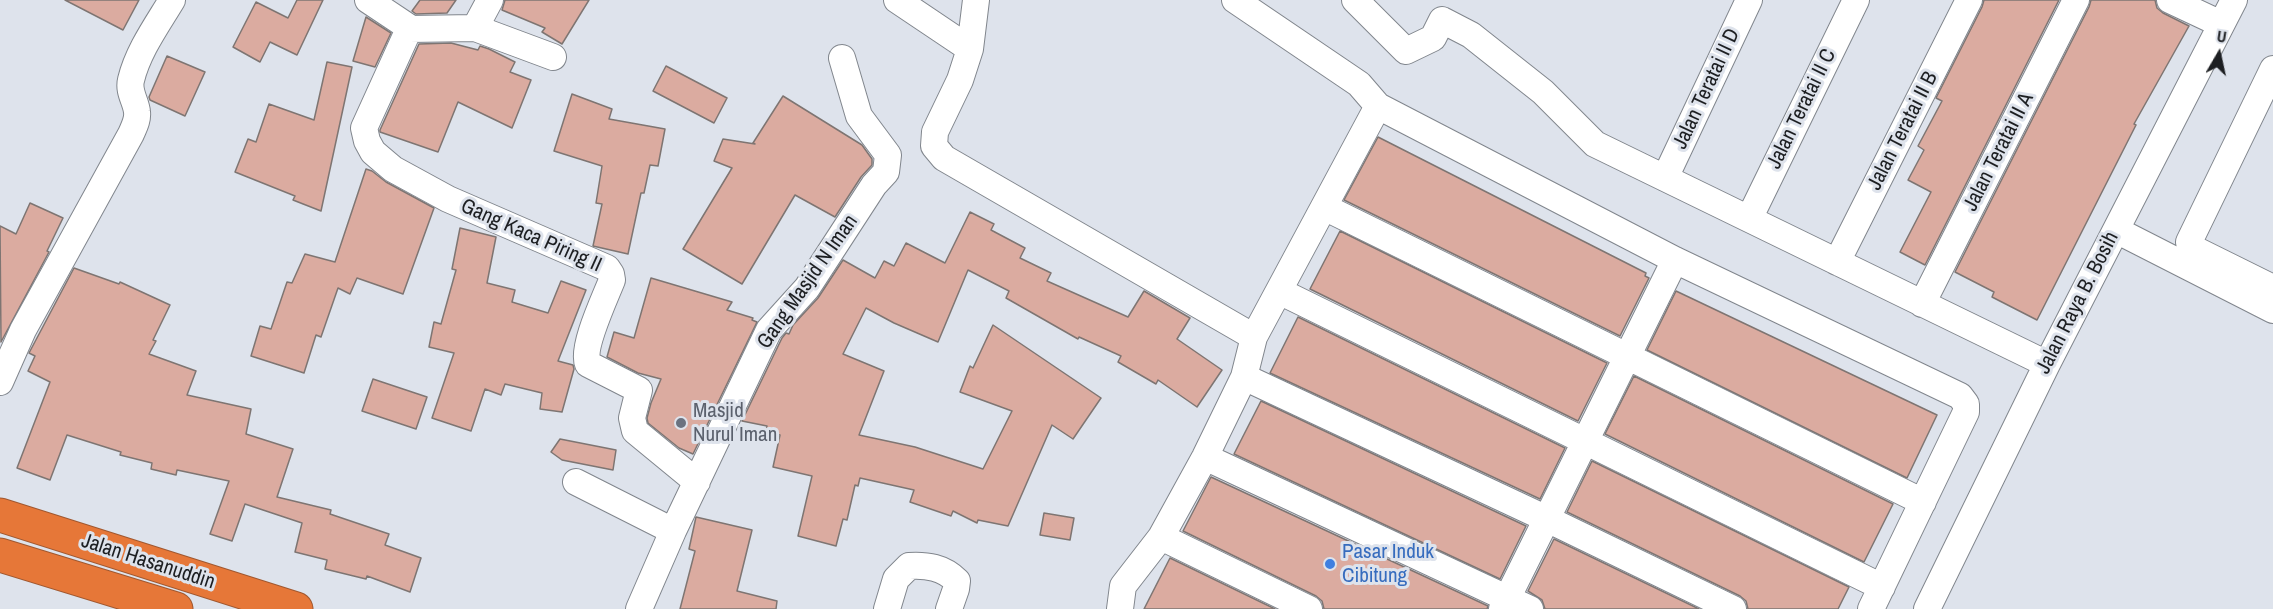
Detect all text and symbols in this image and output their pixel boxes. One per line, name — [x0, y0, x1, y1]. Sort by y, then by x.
north arrow — [2189, 24, 2249, 84]
street label: Jalan Teratai II D — [1668, 25, 1746, 153]
text: U — [2215, 25, 2228, 48]
street label: Jalan Teratai II C — [1762, 45, 1842, 173]
street label: Jalan Teratai II B — [1862, 68, 1944, 194]
street label: Jalan Teratai II A — [1958, 89, 2040, 215]
street label: Gang Kaca Piring II — [457, 194, 605, 278]
street label: Gang Masjid N Iman — [752, 210, 864, 354]
street label: Jalan Raya B. Bosih — [2031, 228, 2125, 378]
place label: Masjid Nurul Iman — [693, 398, 777, 448]
marker: Masjid Nurul Iman — [674, 416, 688, 430]
street label: Jalan Hasanuddin — [78, 529, 218, 595]
place label: Pasar Induk Cibitung — [1342, 539, 1434, 589]
marker: Pasar Induk Cibitung — [1323, 557, 1337, 571]

